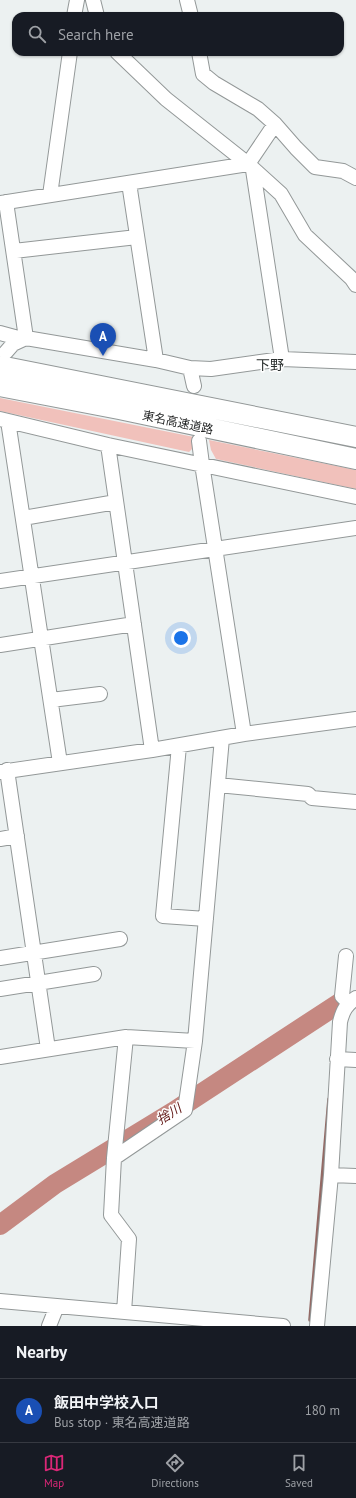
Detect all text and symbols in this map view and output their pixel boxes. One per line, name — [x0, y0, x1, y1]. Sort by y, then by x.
search box — [12, 12, 344, 56]
icon: search — [26, 23, 48, 45]
text: Search here — [58, 25, 134, 44]
pin: A — [90, 323, 116, 356]
district label: 下野 — [256, 356, 284, 374]
street label: 東名高速道路 — [141, 407, 215, 437]
your location — [171, 628, 191, 648]
water label: 捨川 — [153, 1099, 186, 1128]
text: Nearby — [16, 1341, 67, 1363]
text: 飯田中学校入口 — [54, 1393, 159, 1412]
text: A — [25, 1402, 33, 1419]
text: 180 m — [305, 1402, 340, 1419]
text: Bus stop · 東名高速道路 — [54, 1414, 190, 1431]
tab: Map — [43, 1452, 65, 1490]
tab: Directions — [151, 1452, 199, 1490]
tab: Saved — [285, 1452, 313, 1490]

